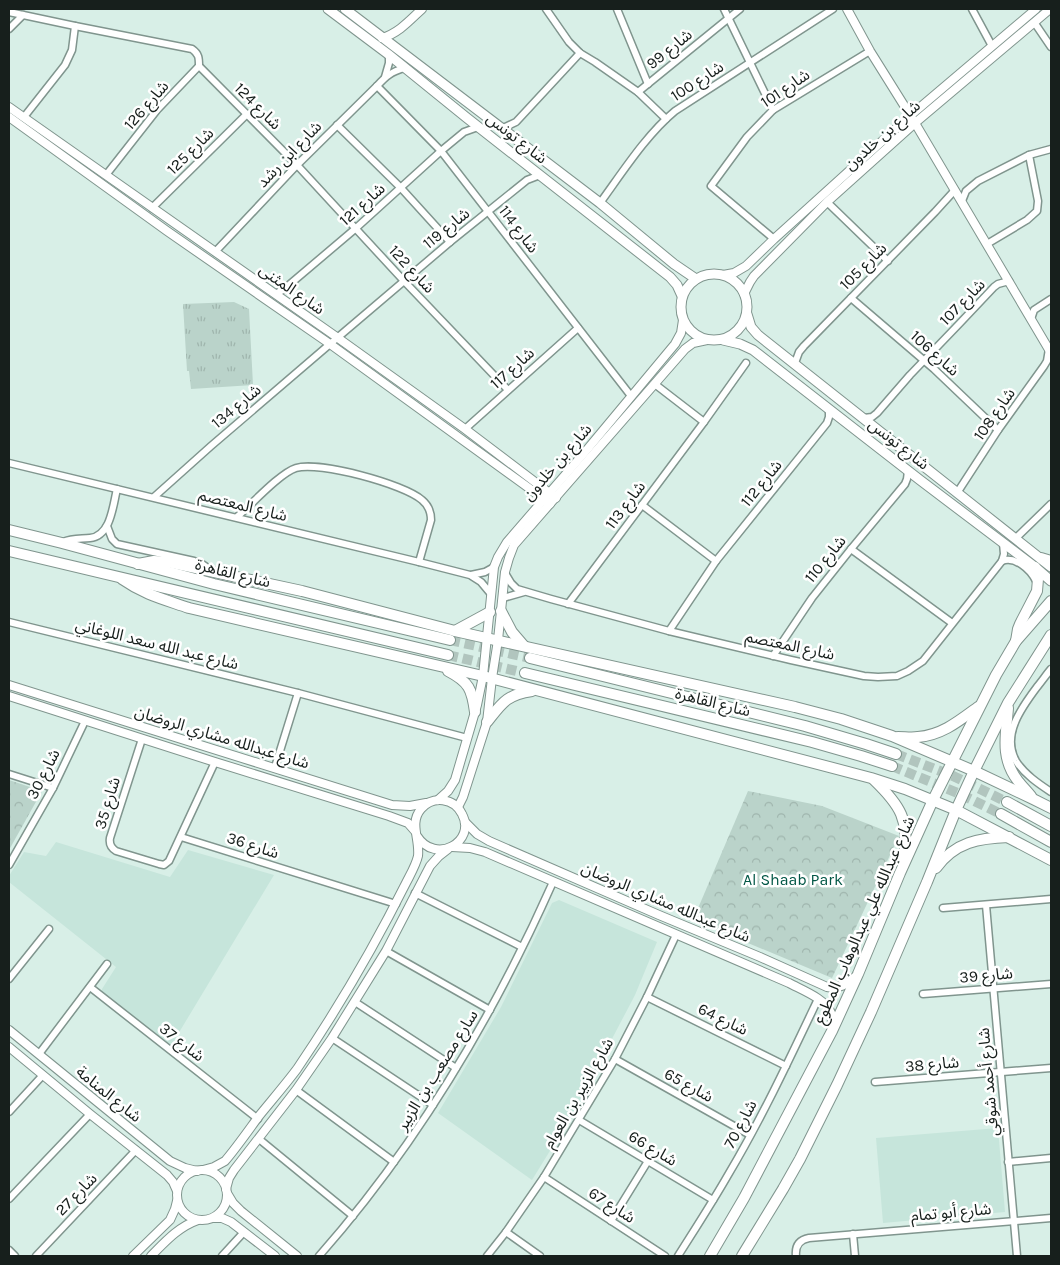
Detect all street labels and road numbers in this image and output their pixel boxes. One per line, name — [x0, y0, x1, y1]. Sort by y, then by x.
street label: شارع 99 — [642, 25, 698, 76]
street label: شارع 100 — [667, 57, 729, 108]
street label: شارع 101 — [757, 65, 815, 114]
street label: شارع 126 — [120, 77, 175, 135]
street label: شارع 124 — [228, 79, 285, 136]
street label: شارع بن خلدون — [840, 96, 926, 176]
street label: شارع تونس — [481, 108, 551, 170]
street label: شارع ابن رشد — [253, 117, 328, 193]
street label: شارع 125 — [163, 124, 220, 181]
street label: شارع 121 — [335, 179, 391, 232]
street label: شارع 114 — [493, 202, 543, 258]
street label: شارع 119 — [419, 203, 475, 255]
street label: شارع 105 — [835, 238, 893, 296]
street label: شارع 122 — [383, 241, 439, 299]
street label: شارع المثنى — [254, 260, 328, 321]
street label: شارع 107 — [935, 275, 991, 331]
street label: شارع 106 — [905, 326, 963, 382]
street label: شارع 117 — [486, 343, 540, 395]
street label: شارع 134 — [207, 380, 267, 434]
street label: شارع 108 — [969, 384, 1021, 446]
street label: شارع تونس — [863, 414, 933, 476]
street label: شارع بن خلدون — [518, 420, 598, 506]
street label: شارع 112 — [736, 456, 788, 512]
street label: شارع 113 — [601, 477, 652, 534]
street label: شارع المعتصم — [196, 485, 289, 528]
street label: شارع 110 — [800, 532, 852, 588]
street label: شارع القاهرة — [193, 554, 273, 594]
street label: شارع عبد الله سعد اللوغاني — [73, 615, 241, 676]
street label: شارع المعتصم — [743, 626, 836, 667]
street label: شارع القاهرة — [673, 683, 753, 723]
street label: شارع عبدالله مشاري الروضان — [132, 701, 312, 775]
street label: شارع 30 — [22, 746, 66, 804]
street label: شارع 35 — [90, 775, 127, 832]
street label: شارع عبدالله علي عبدالوهاب المطوع — [810, 813, 921, 1028]
street label: شارع 36 — [224, 828, 281, 865]
street label: شارع عبدالله مشاري الروضان — [578, 858, 753, 949]
street label: شارع 39 — [958, 963, 1014, 990]
street label: شارع 64 — [694, 999, 751, 1042]
street label: سارع مصعب بن الزبير — [392, 1006, 484, 1136]
street label: شارع 37 — [154, 1019, 208, 1068]
street label: شارع أحمد شوقي — [974, 1027, 1005, 1137]
street label: شارع الزبير بن العوام — [539, 1034, 620, 1153]
street label: شارع 38 — [904, 1052, 960, 1079]
street label: شارع المنامة — [71, 1062, 145, 1128]
street label: شارع 65 — [660, 1064, 717, 1109]
street label: شارع 70 — [719, 1097, 763, 1153]
street label: شارع 66 — [624, 1126, 681, 1172]
street label: شارع 27 — [51, 1169, 103, 1221]
street label: شارع 67 — [584, 1183, 639, 1230]
street label: شارع أبو تمام — [910, 1199, 992, 1228]

